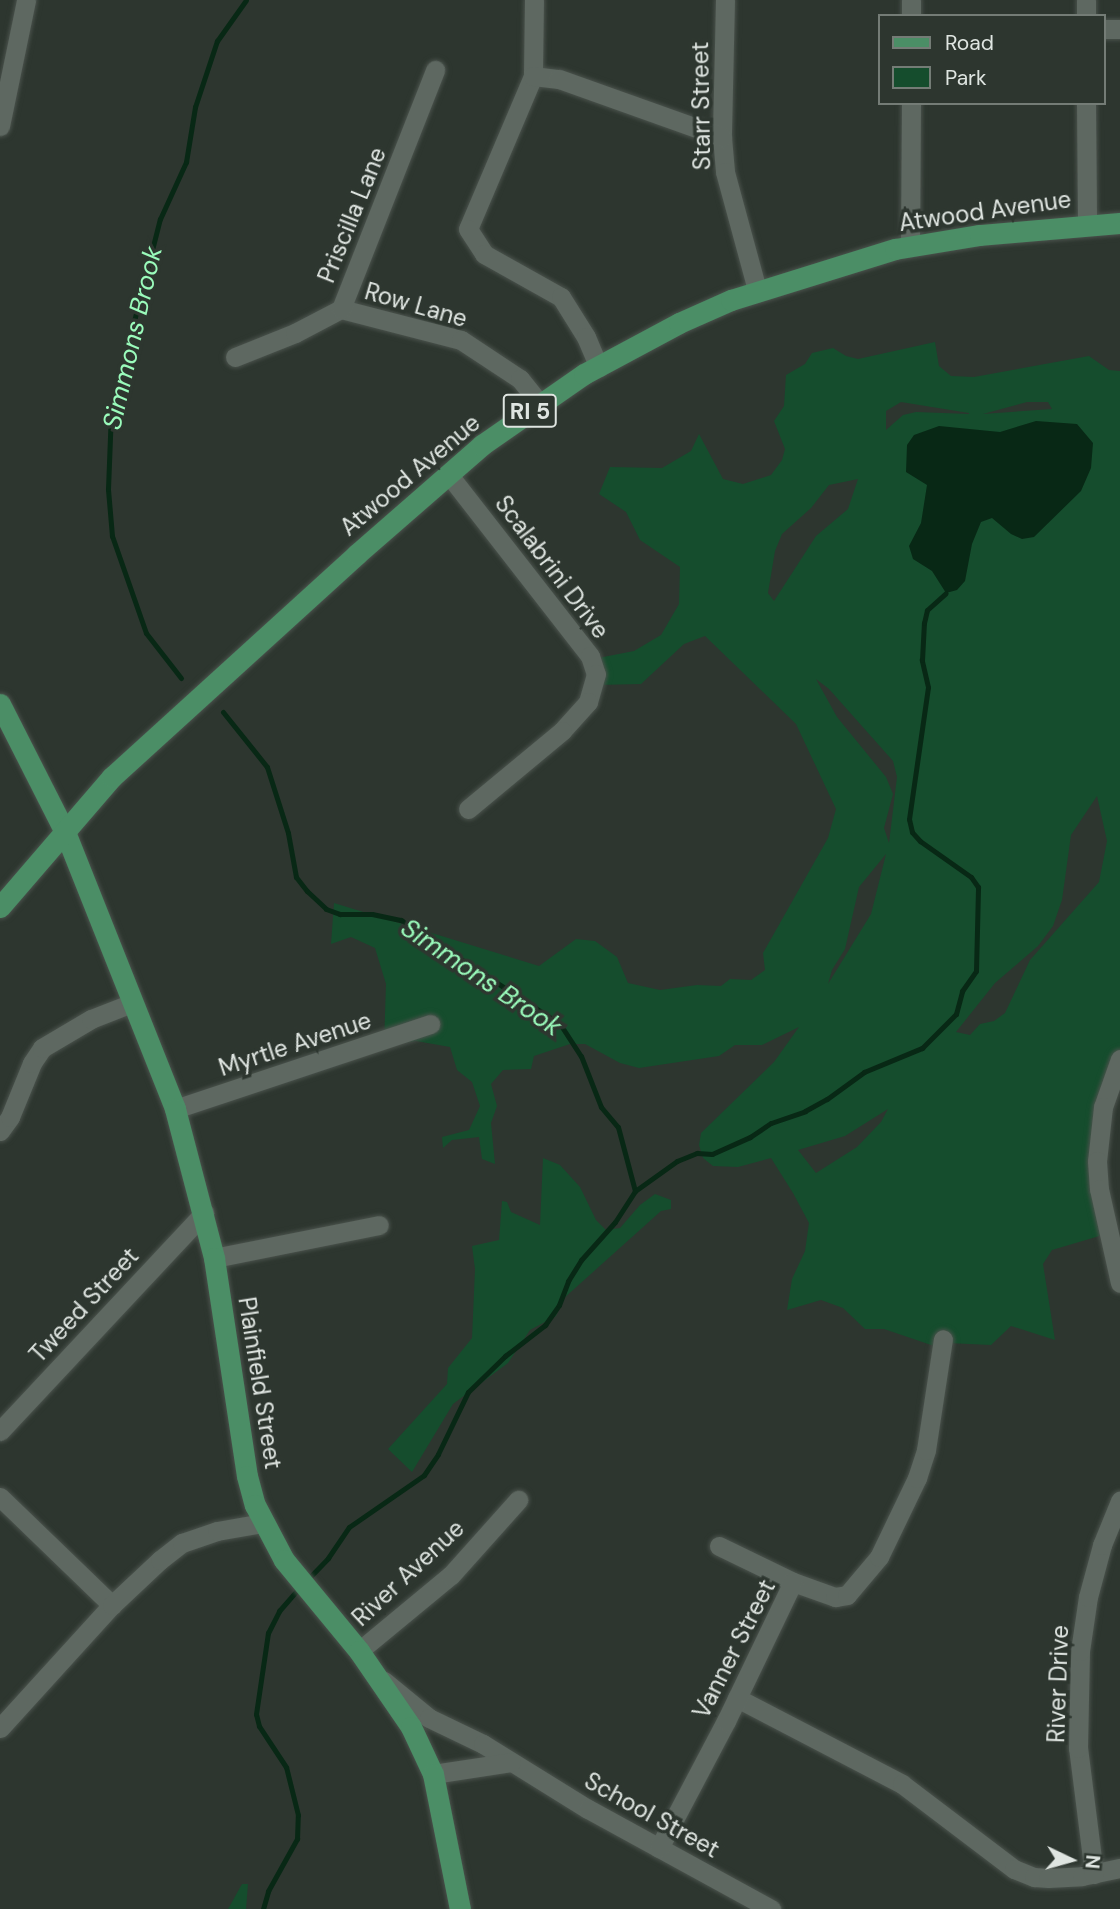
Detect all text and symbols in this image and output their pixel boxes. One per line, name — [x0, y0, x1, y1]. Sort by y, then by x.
legend — [878, 14, 1106, 105]
text: Road — [945, 29, 994, 57]
street label: Starr Street — [685, 41, 717, 171]
text: Park — [945, 64, 986, 92]
street label: Priscilla Lane — [312, 143, 392, 287]
street label: Atwood Avenue — [897, 185, 1073, 237]
water label: Simmons Brook — [97, 243, 169, 433]
street label: Row Lane — [362, 277, 470, 333]
road number: RI 5 — [502, 392, 558, 430]
street label: Atwood Avenue — [334, 408, 486, 542]
street label: Scalabrini Drive — [489, 490, 615, 644]
water label: Simmons Brook — [395, 913, 567, 1043]
street label: Myrtle Avenue — [215, 1006, 375, 1082]
street label: Tweed Street — [23, 1242, 145, 1368]
street label: Plainfield Street — [232, 1295, 288, 1471]
street label: River Avenue — [346, 1514, 470, 1632]
street label: Vanner Street — [687, 1575, 781, 1723]
street label: River Drive — [1042, 1625, 1074, 1743]
street label: School Street — [580, 1766, 724, 1864]
north arrow — [1036, 1825, 1106, 1895]
text: N — [1079, 1854, 1105, 1870]

